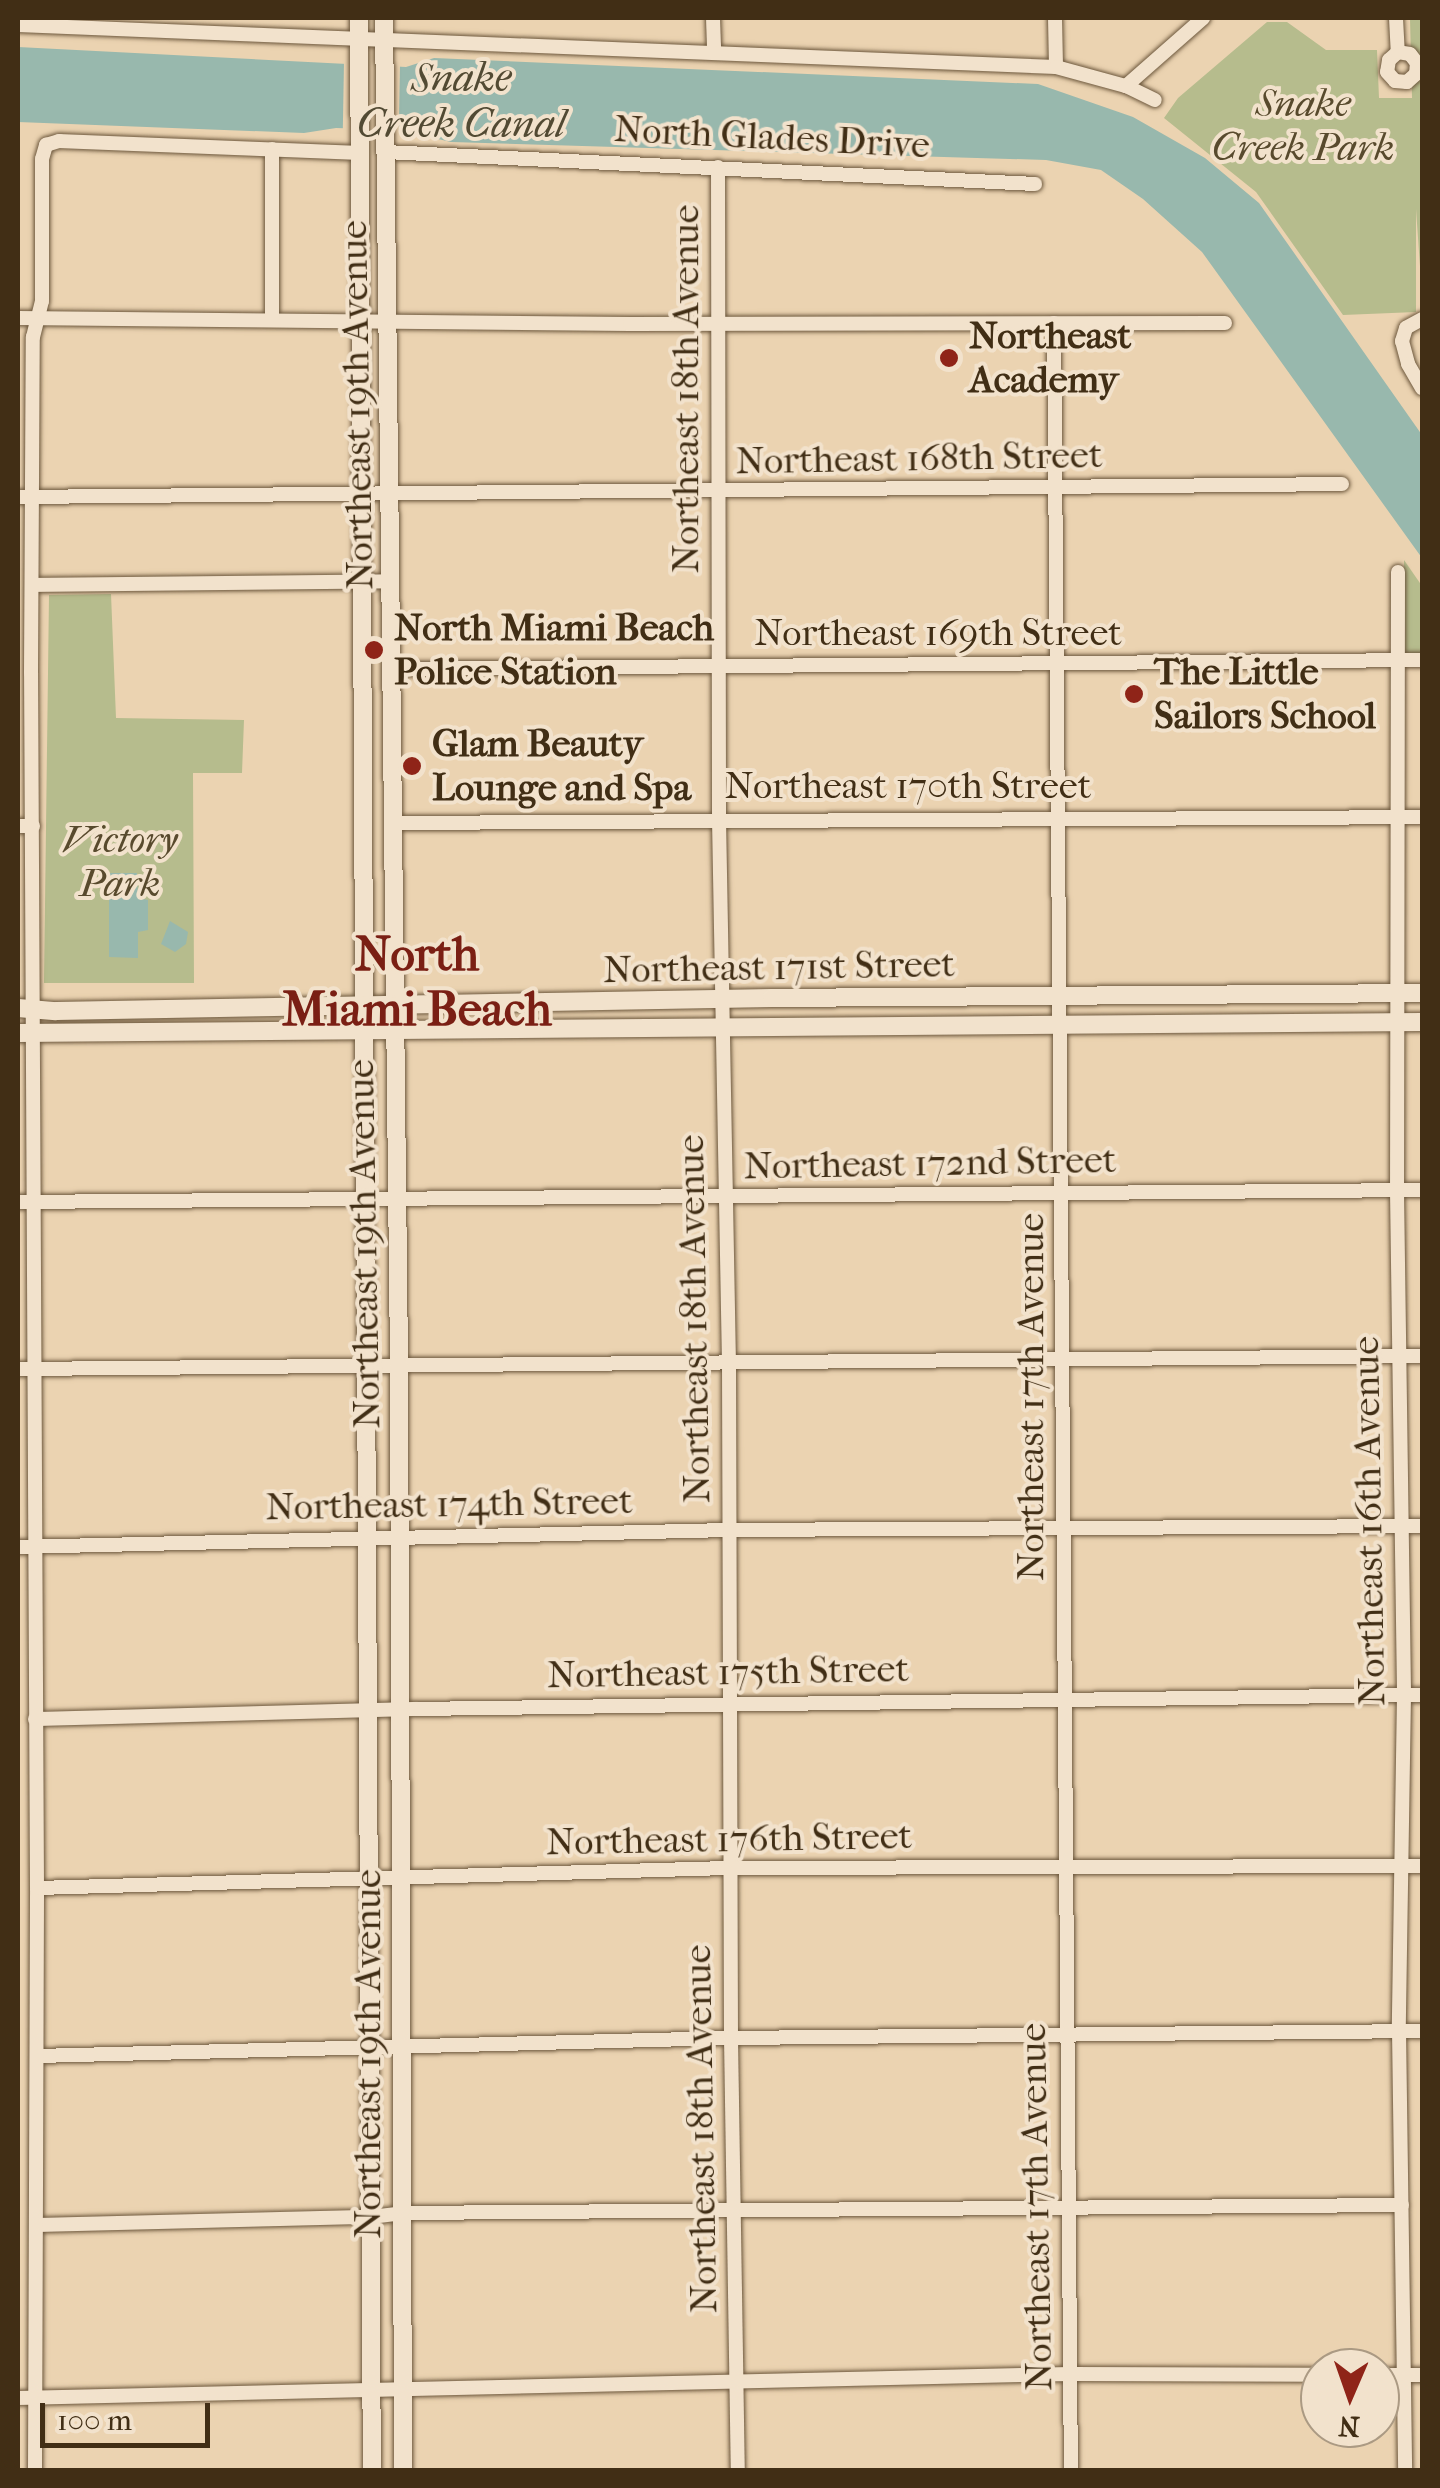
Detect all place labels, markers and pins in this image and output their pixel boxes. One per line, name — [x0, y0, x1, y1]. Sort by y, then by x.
place label: Northeast Academy — [969, 313, 1131, 402]
marker: Northeast Academy — [938, 347, 960, 369]
place label: North Miami Beach Police Station — [394, 605, 714, 694]
marker: North Miami Beach Police Station — [363, 639, 385, 661]
place label: The Little Sailors School — [1154, 649, 1376, 738]
marker: The Little Sailors School — [1123, 683, 1145, 705]
place label: Glam Beauty Lounge and Spa — [432, 721, 691, 811]
marker: Glam Beauty Lounge and Spa — [401, 755, 423, 777]

